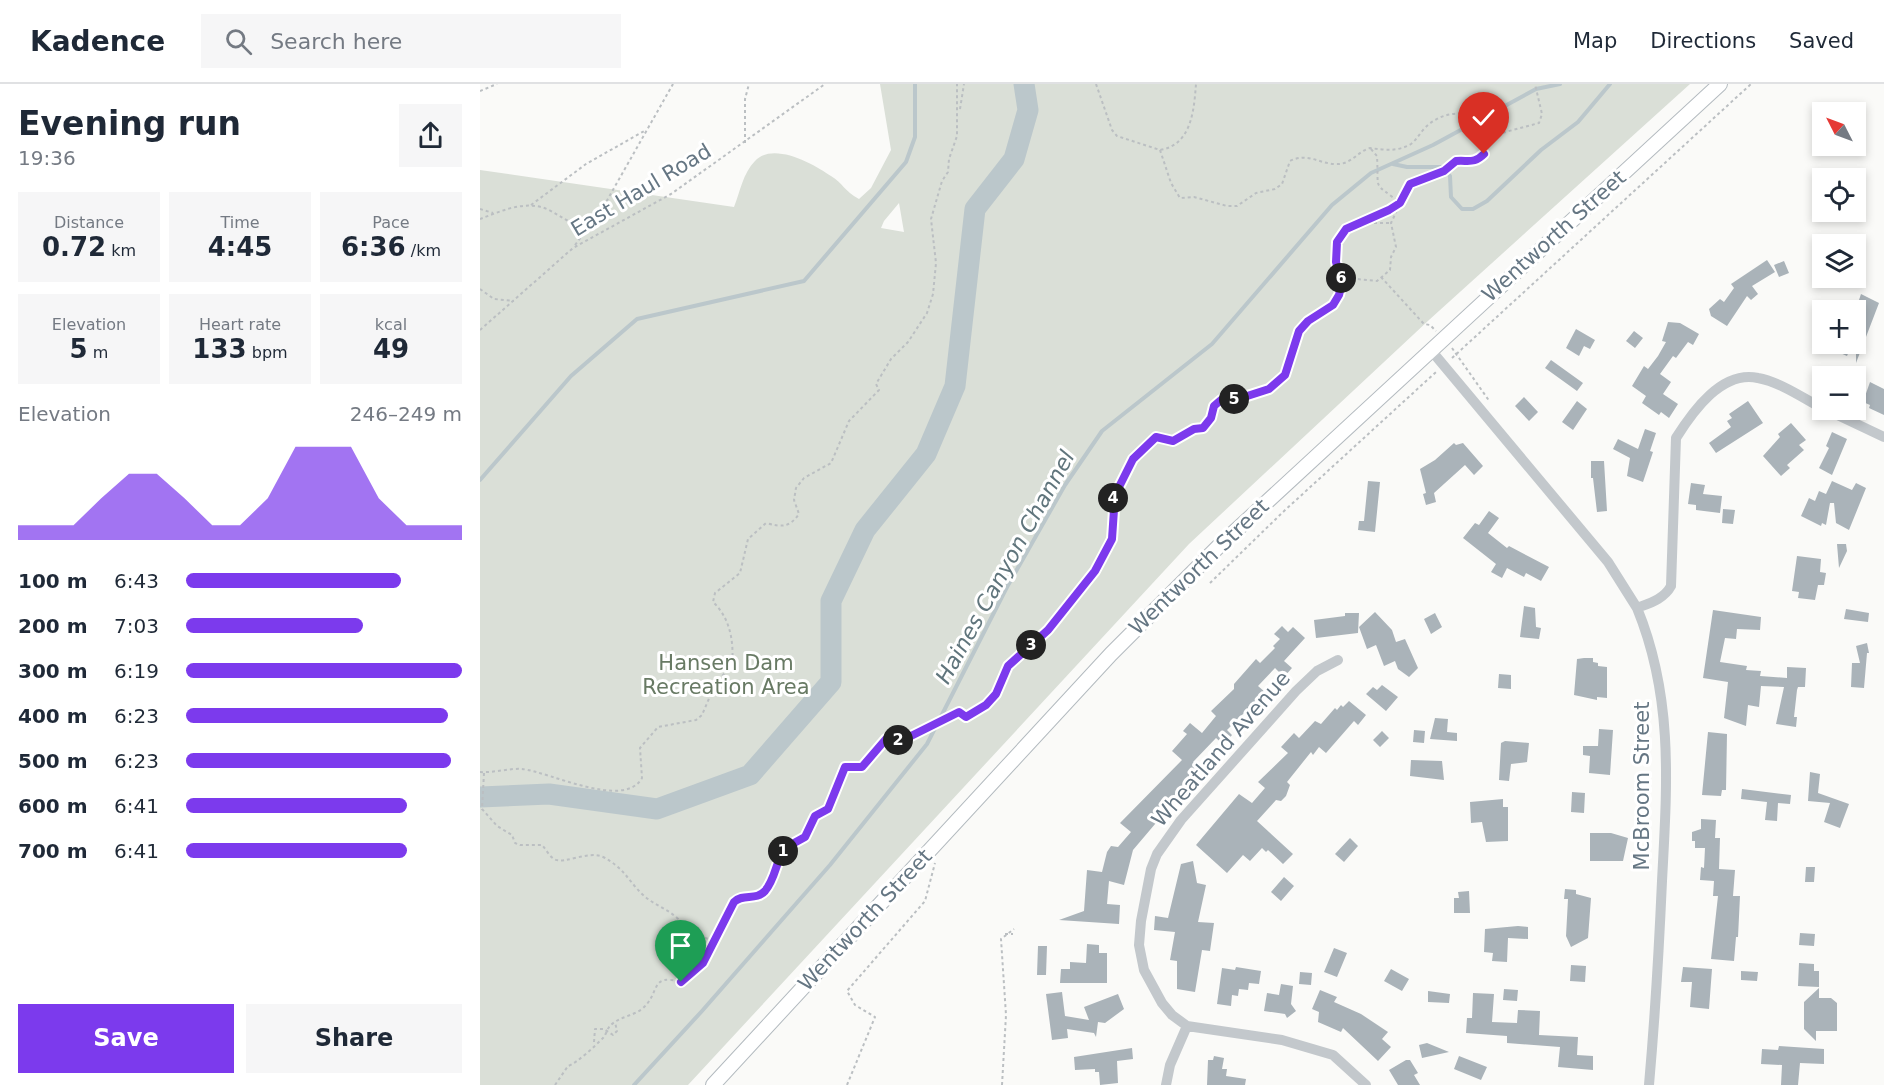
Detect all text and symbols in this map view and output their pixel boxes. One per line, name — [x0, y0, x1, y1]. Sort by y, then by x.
search box — [201, 14, 621, 68]
text: Kadence — [30, 25, 165, 58]
icon: search — [222, 25, 255, 58]
text: Search here — [270, 29, 402, 54]
text: Map — [1573, 29, 1617, 53]
text: Directions — [1650, 29, 1756, 53]
text: Saved — [1789, 29, 1854, 53]
pin — [1458, 92, 1509, 154]
icon: check — [1467, 101, 1500, 134]
north arrow — [1812, 102, 1866, 156]
map controls — [1812, 102, 1866, 420]
text: Evening run — [18, 104, 241, 143]
button: share — [399, 104, 462, 167]
street label: East Haul Road — [567, 139, 715, 241]
text: 19:36 — [18, 146, 76, 170]
street label: Wentworth Street — [1477, 165, 1631, 307]
button: locate — [1812, 168, 1866, 222]
text: Distance — [54, 213, 124, 232]
text: Time — [220, 213, 260, 232]
text: Pace — [372, 213, 410, 232]
text: 0.72 — [42, 232, 106, 262]
text: 4:45 — [208, 232, 272, 262]
text: 6:36 — [341, 232, 406, 262]
button: layers — [1812, 234, 1866, 288]
text: km — [106, 241, 136, 260]
text: /km — [406, 241, 441, 260]
pin: 6 — [1326, 263, 1356, 293]
text: 6 — [1335, 268, 1347, 287]
button: + — [1812, 300, 1866, 354]
text: Elevation — [52, 315, 126, 334]
text: Heart rate — [199, 315, 281, 334]
text: kcal — [375, 315, 407, 334]
text: 5 — [70, 334, 88, 364]
text: 133 — [192, 334, 247, 364]
text: 49 — [373, 334, 409, 364]
text: m — [88, 343, 108, 362]
text: bpm — [247, 343, 288, 362]
button: − — [1812, 366, 1866, 420]
pin: 5 — [1219, 384, 1249, 414]
text: 5 — [1228, 389, 1240, 408]
text: Elevation — [18, 402, 111, 426]
text: 246–249 m — [350, 402, 462, 426]
water label: Haines Canyon Channel — [930, 446, 1080, 688]
pin: 4 — [1098, 483, 1128, 513]
text: 4 — [1107, 488, 1119, 507]
street label: Wentworth Street — [1124, 494, 1274, 640]
text: 100 m — [18, 569, 88, 593]
text: 6:43 — [114, 569, 159, 593]
text: 200 m — [18, 614, 88, 638]
text: 7:03 — [114, 614, 159, 638]
pin: 3 — [1016, 630, 1046, 660]
text: 3 — [1025, 635, 1037, 654]
park label: Hansen Dam Recreation Area — [642, 651, 810, 699]
text: 300 m — [18, 659, 88, 683]
text: 6:19 — [114, 659, 159, 683]
street label: Wheatland Avenue — [1147, 666, 1295, 832]
street label: McBroom Street — [1630, 702, 1654, 870]
text: 400 m — [18, 704, 88, 728]
text: 6:23 — [114, 704, 159, 728]
pin: 2 — [883, 725, 913, 755]
text: 2 — [892, 730, 904, 749]
text: 500 m — [18, 749, 88, 773]
text: 6:23 — [114, 749, 159, 773]
text: 600 m — [18, 794, 88, 818]
text: 6:41 — [114, 794, 159, 818]
pin: 1 — [768, 836, 798, 866]
text: 700 m — [18, 839, 88, 863]
text: 6:41 — [114, 839, 159, 863]
text: 1 — [777, 841, 789, 860]
street label: Wentworth Street — [793, 844, 937, 996]
pin — [655, 920, 706, 982]
icon: arrive — [664, 929, 697, 962]
button: Save — [18, 1004, 234, 1073]
button: Share — [246, 1004, 462, 1073]

